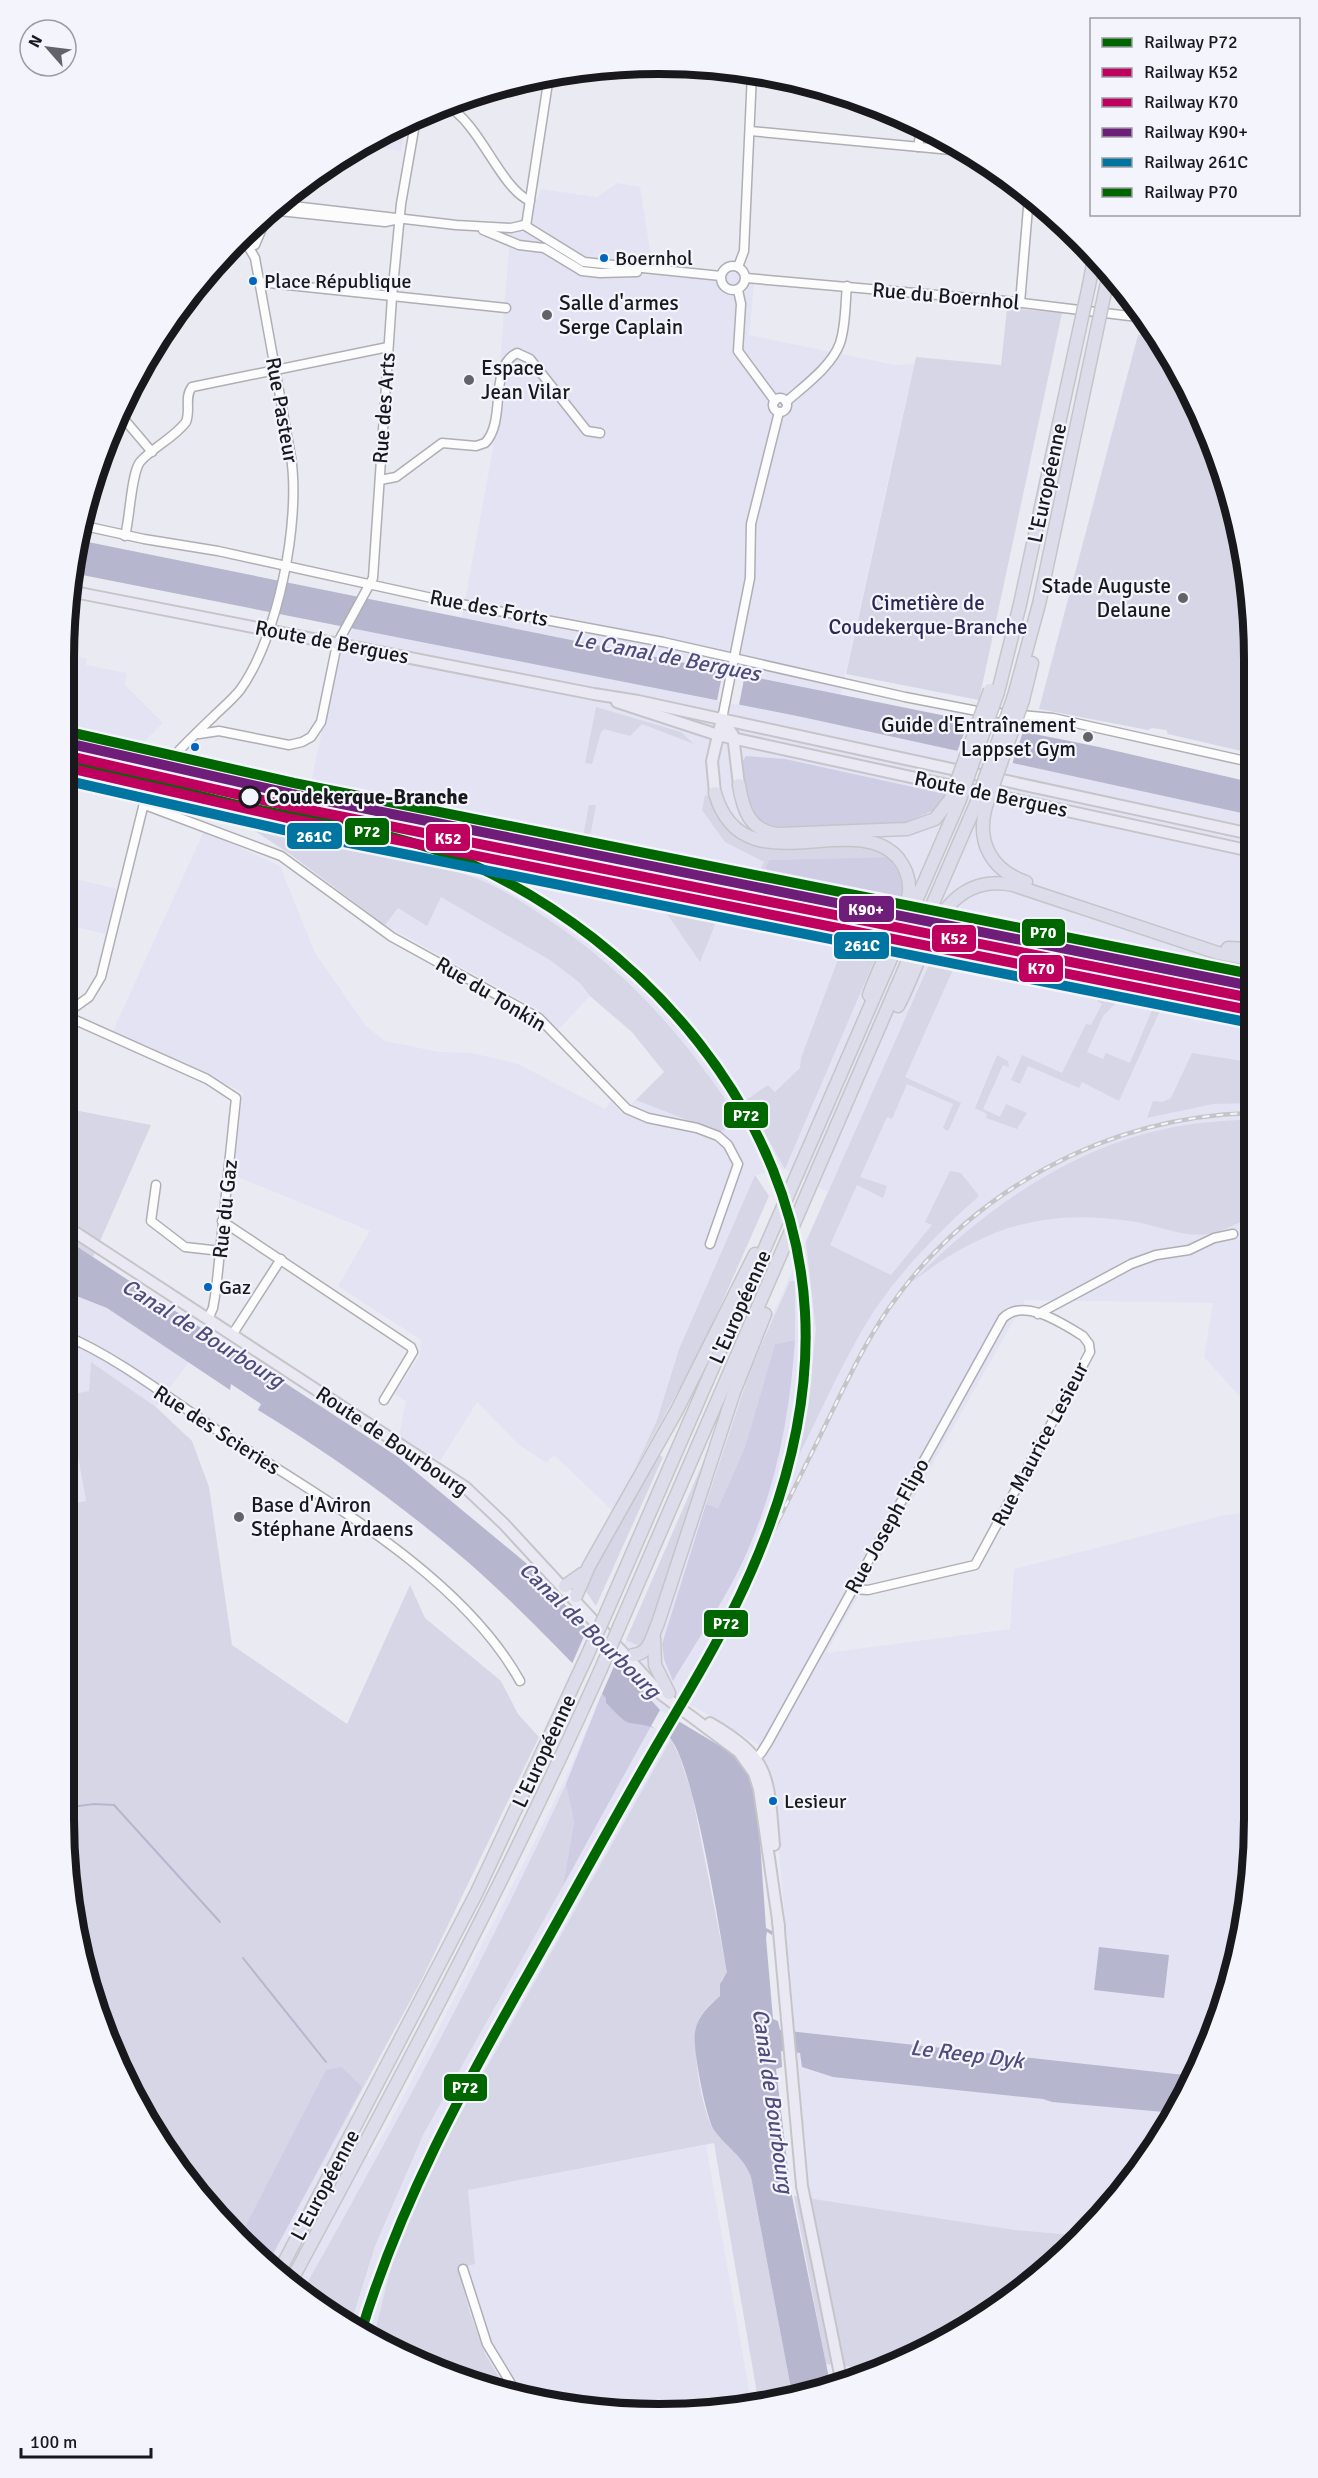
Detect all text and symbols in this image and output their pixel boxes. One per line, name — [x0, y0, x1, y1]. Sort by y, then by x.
north arrow — [18, 18, 78, 78]
legend — [1090, 18, 1300, 216]
text: Railway P72 — [1144, 31, 1238, 53]
text: N — [24, 32, 47, 51]
text: Railway K52 — [1144, 61, 1238, 83]
text: Railway K70 — [1144, 91, 1238, 113]
text: Railway K90+ — [1144, 121, 1248, 143]
text: Railway 261C — [1144, 151, 1248, 173]
text: Railway P70 — [1144, 181, 1238, 203]
place label: Boernhol — [615, 246, 693, 271]
marker: Boernhol — [598, 252, 610, 264]
place label: Place République — [264, 269, 412, 294]
marker: Place République — [247, 275, 259, 287]
street label: Rue du Boernhol — [871, 277, 1021, 315]
place label: Salle d'armes Serge Caplain — [559, 290, 683, 340]
marker: Salle d'armes Serge Caplain — [540, 308, 554, 322]
street label: Rue des Arts — [367, 351, 401, 465]
street label: Rue Pasteur — [260, 355, 304, 465]
place label: Espace Jean Vilar — [481, 355, 570, 405]
marker: Espace Jean Vilar — [462, 373, 476, 387]
street label: L'Européenne — [1022, 421, 1072, 545]
place label: Stade Auguste Delaune — [1042, 573, 1171, 623]
street label: Rue des Forts — [428, 584, 550, 632]
park label: Cimetière de Coudekerque-Branche — [828, 590, 1028, 640]
marker: Stade Auguste Delaune — [1176, 591, 1190, 605]
street label: Route de Bergues — [253, 614, 411, 670]
water label: Le Canal de Bergues — [571, 625, 765, 688]
place label: Guide d'Entraînement Lappset Gym — [881, 712, 1076, 762]
marker: Guide d'Entraînement Lappset Gym — [1081, 730, 1095, 744]
unlabelled marker — [189, 741, 201, 753]
street label: Route de Bergues — [912, 765, 1070, 823]
place label: Coudekerque-Branche — [266, 784, 468, 810]
marker: Coudekerque-Branche — [239, 786, 261, 808]
line badge: P72 — [344, 817, 390, 846]
line badge: 261C — [286, 822, 343, 850]
text: P72 — [354, 822, 380, 842]
line badge: K52 — [425, 823, 471, 852]
text: 261C — [296, 827, 332, 847]
text: K52 — [434, 829, 462, 849]
line badge: K90+ — [838, 895, 895, 923]
text: K90+ — [848, 900, 884, 920]
line badge: P70 — [1021, 918, 1066, 947]
text: P70 — [1030, 923, 1057, 943]
line badge: K52 — [931, 924, 977, 953]
text: K52 — [940, 929, 968, 949]
line badge: 261C — [833, 931, 890, 960]
text: 261C — [844, 936, 880, 956]
street label: Rue du Tonkin — [431, 951, 551, 1037]
line badge: K70 — [1018, 954, 1064, 983]
text: K70 — [1027, 959, 1055, 979]
line badge: P72 — [723, 1101, 769, 1129]
text: P72 — [733, 1106, 759, 1126]
street label: Rue du Gaz — [207, 1158, 243, 1260]
street label: L'Européenne — [703, 1246, 777, 1368]
water label: Canal de Bourbourg — [117, 1272, 291, 1395]
place label: Gaz — [219, 1275, 251, 1300]
marker: Gaz — [202, 1281, 214, 1293]
street label: Rue Maurice Lesieur — [986, 1357, 1094, 1530]
street label: Rue des Scieries — [149, 1379, 285, 1481]
street label: Route de Bourbourg — [311, 1380, 473, 1502]
street label: Rue Joseph Flipo — [839, 1454, 935, 1598]
place label: Base d'Aviron Stéphane Ardaens — [251, 1492, 413, 1542]
marker: Base d'Aviron Stéphane Ardaens — [232, 1510, 246, 1524]
water label: Canal de Bourbourg — [514, 1556, 668, 1706]
line badge: P72 — [703, 1609, 749, 1638]
text: P72 — [713, 1614, 739, 1634]
street label: L'Européenne — [506, 1690, 582, 1812]
place label: Lesieur — [784, 1789, 847, 1814]
marker: Lesieur — [767, 1795, 779, 1807]
water label: Canal de Bourbourg — [747, 2007, 800, 2197]
water label: Le Reep Dyk — [909, 2034, 1027, 2075]
line badge: P72 — [443, 2073, 488, 2102]
text: P72 — [452, 2078, 478, 2098]
street label: L'Européenne — [285, 2125, 365, 2245]
scale bar — [21, 2421, 152, 2459]
text: 100 m — [30, 2431, 77, 2453]

